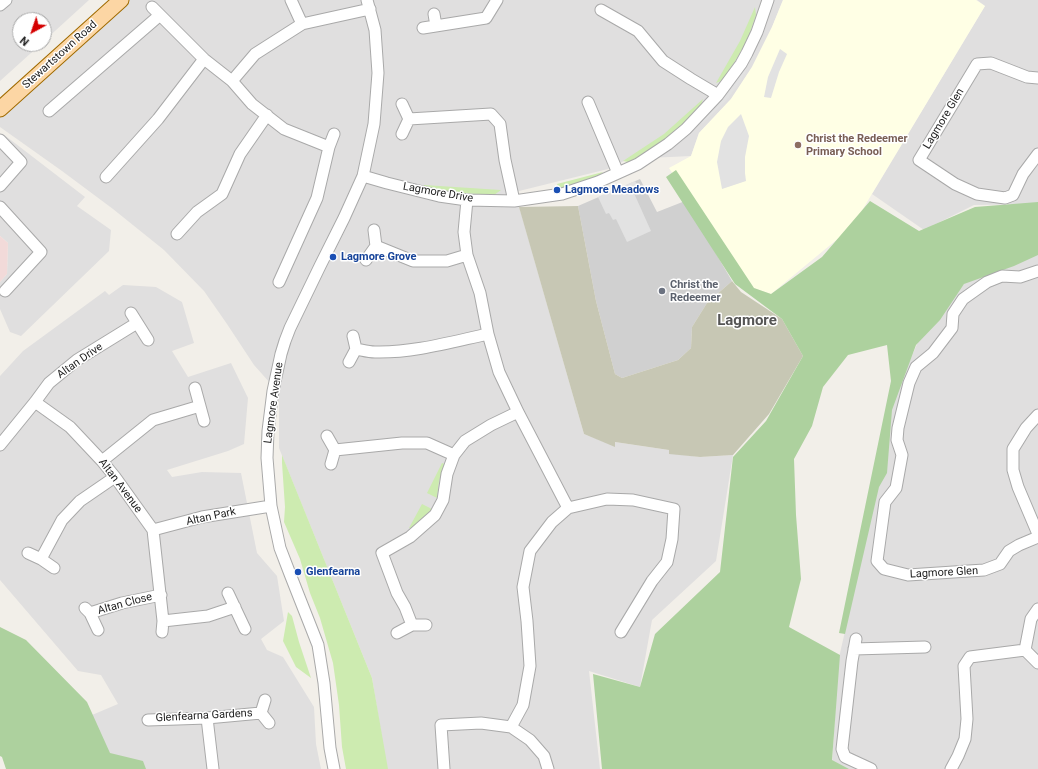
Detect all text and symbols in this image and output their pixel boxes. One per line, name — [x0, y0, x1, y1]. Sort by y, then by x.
north arrow — [12, 12, 52, 52]
street label: Stewartstown Road — [20, 18, 100, 92]
text: N — [17, 33, 32, 48]
street label: Lagmore Glen — [921, 86, 967, 152]
place label: Christ the Redeemer Primary School — [806, 132, 908, 158]
marker: Christ the Redeemer Primary School — [793, 140, 803, 150]
street label: Lagmore Drive — [402, 180, 474, 206]
place label: Lagmore Meadows — [565, 183, 659, 197]
marker: Lagmore Meadows — [552, 185, 562, 195]
place label: Lagmore Grove — [341, 250, 416, 264]
marker: Lagmore Grove — [328, 252, 338, 262]
place label: Christ the Redeemer — [670, 278, 721, 304]
marker: Christ the Redeemer — [657, 286, 667, 296]
district label: Lagmore — [717, 312, 777, 330]
street label: Altan Drive — [55, 340, 105, 382]
street label: Lagmore Avenue — [262, 361, 286, 445]
street label: Altan Avenue — [95, 456, 145, 516]
street label: Altan Park — [185, 505, 237, 529]
place label: Glenfearna — [306, 565, 360, 579]
street label: Lagmore Glen — [910, 565, 978, 581]
marker: Glenfearna — [293, 567, 303, 577]
street label: Altan Close — [96, 590, 154, 618]
street label: Glenfearna Gardens — [155, 707, 253, 725]

